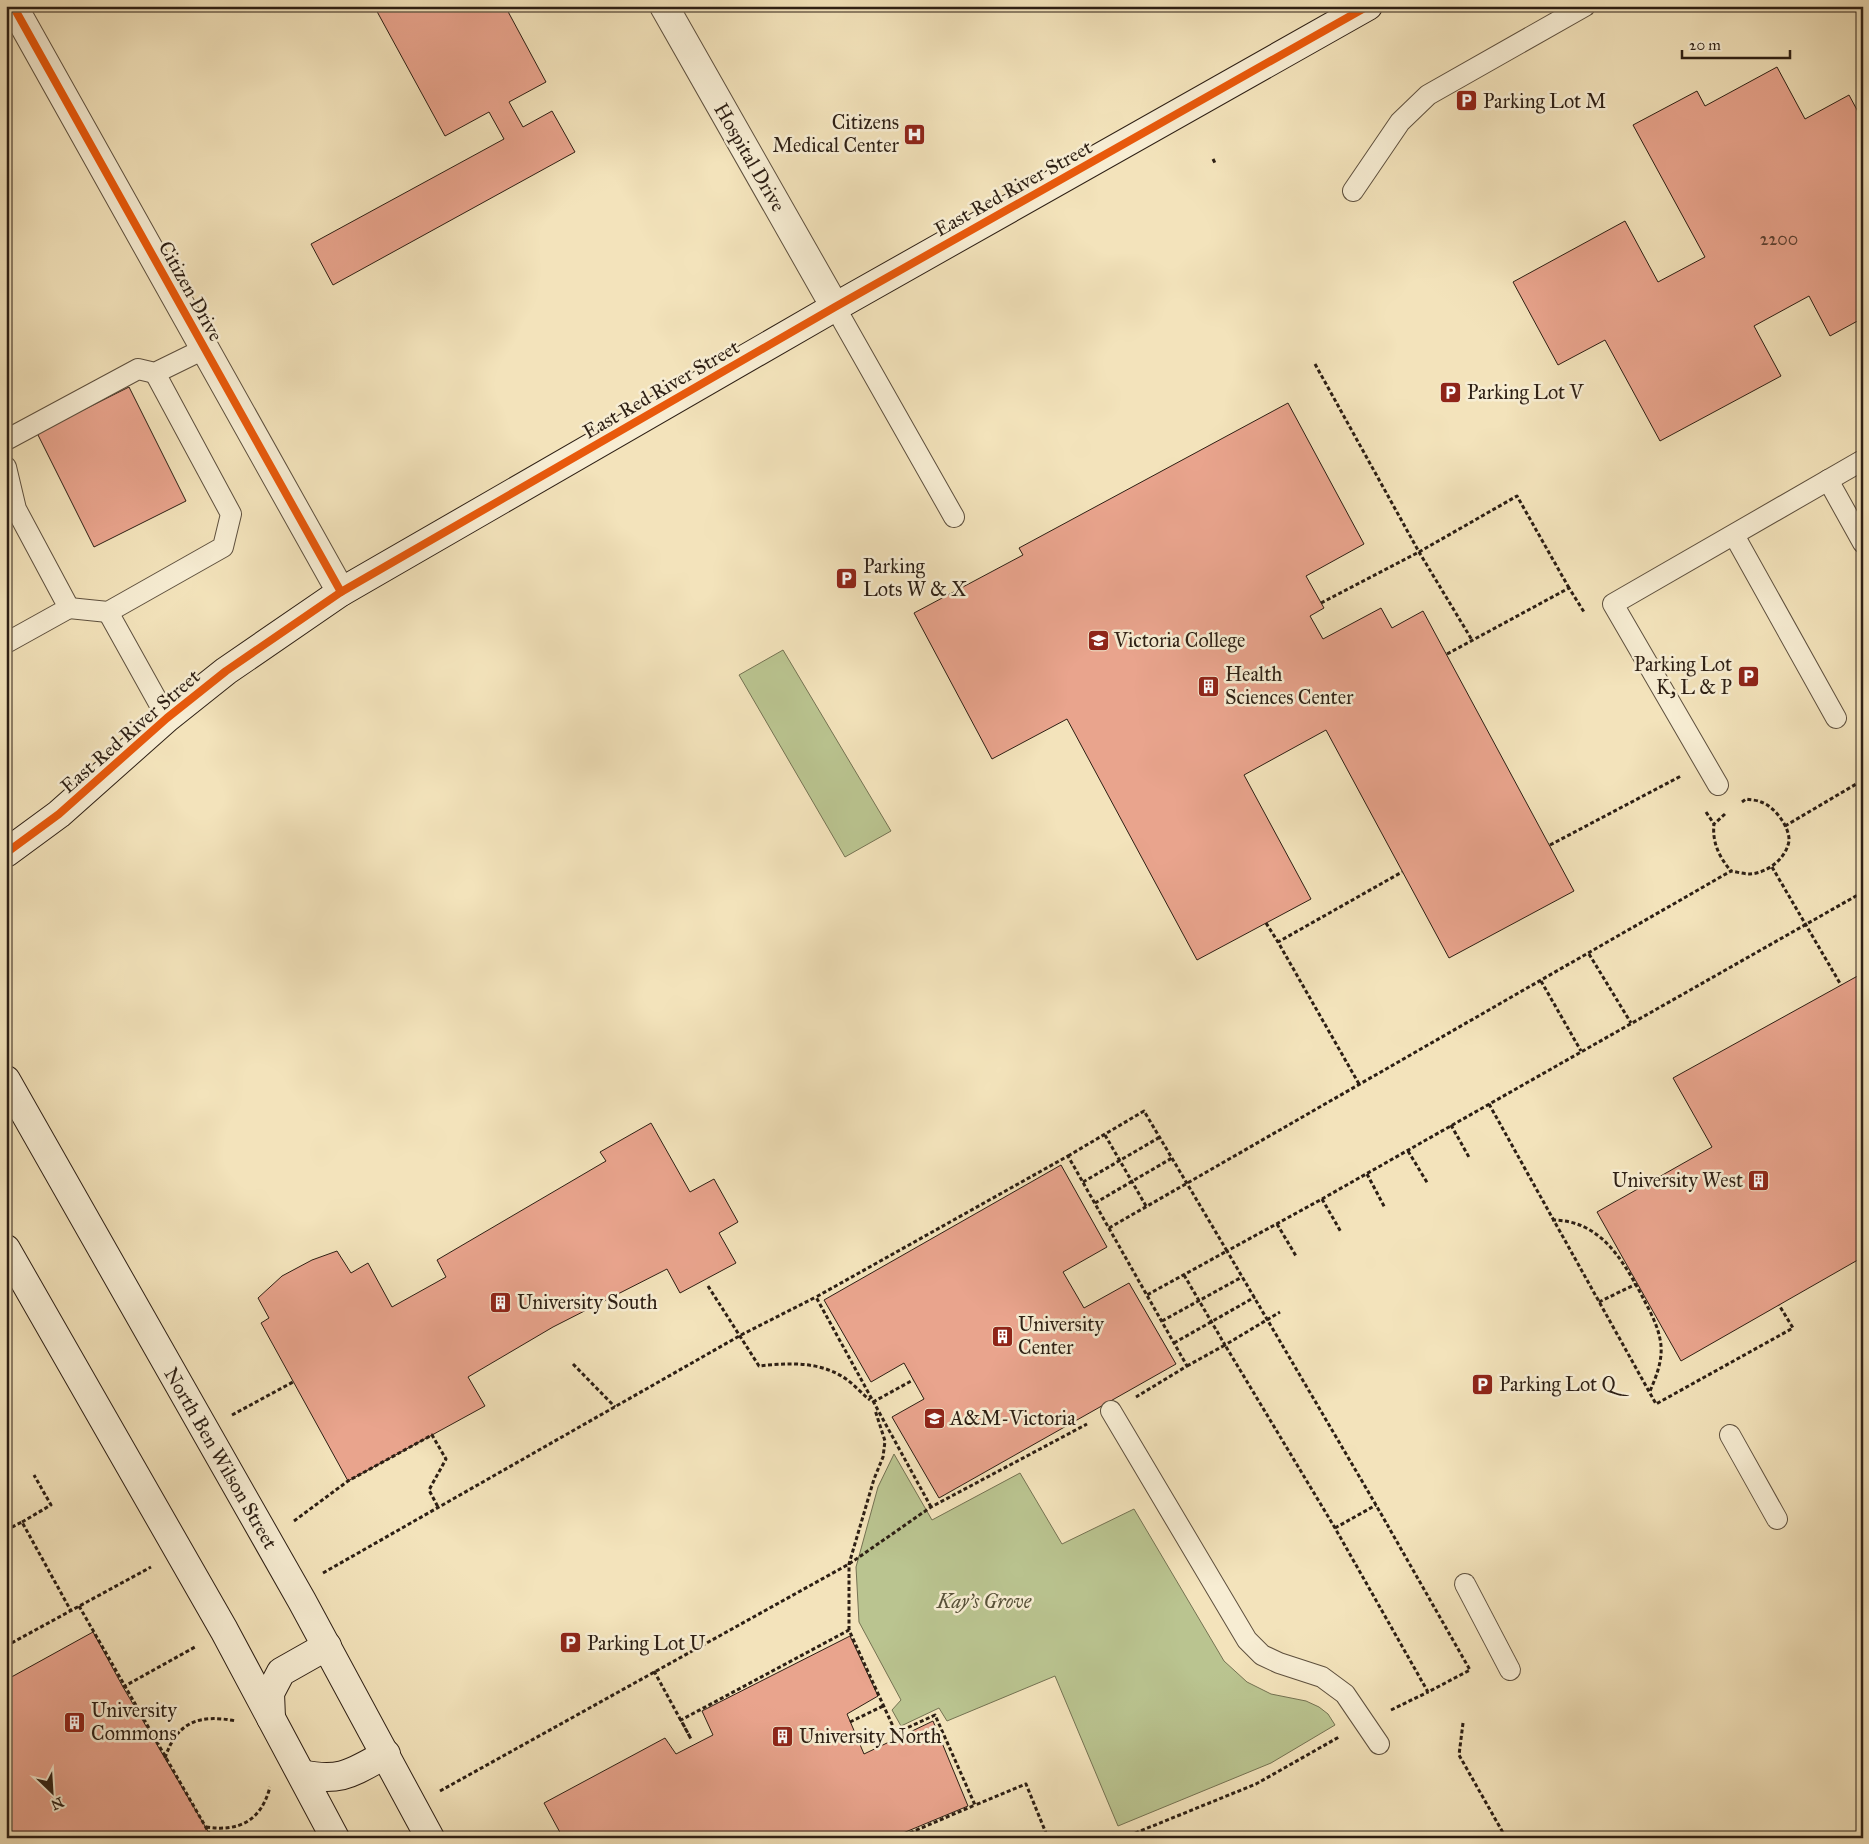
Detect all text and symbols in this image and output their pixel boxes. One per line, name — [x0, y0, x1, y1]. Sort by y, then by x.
scale bar — [1682, 28, 1789, 60]
text: 20 m — [1689, 36, 1721, 54]
parking icon: Parking Lot M — [1455, 89, 1479, 113]
place label: Parking Lot M — [1483, 89, 1606, 114]
street label: Hospital Drive — [709, 98, 791, 216]
place label: Citizens Medical Center — [773, 110, 899, 157]
hospital icon: Citizens Medical Center — [903, 122, 927, 146]
street label: East Red River Street — [930, 135, 1096, 241]
house number: 2200 — [1760, 228, 1798, 250]
street label: Citizen Drive — [154, 237, 228, 345]
street label: East Red River Street — [579, 334, 743, 444]
parking icon: Parking Lot V — [1439, 380, 1463, 404]
place label: Parking Lot V — [1467, 380, 1585, 405]
place label: Parking Lots W & X — [863, 554, 967, 601]
parking icon: Parking Lots W & X — [835, 566, 859, 590]
school or university icon: Victoria College — [1086, 628, 1110, 652]
place label: Victoria College — [1113, 628, 1245, 653]
place label: Parking Lot K, L & P — [1634, 652, 1732, 699]
place label: Health Sciences Center — [1225, 662, 1354, 709]
street label: East Red River Street — [55, 664, 205, 798]
parking icon: Parking Lot K, L & P — [1736, 664, 1760, 688]
building icon: Health Sciences Center — [1197, 674, 1221, 698]
place label: University West — [1612, 1168, 1743, 1192]
building icon: University West — [1747, 1168, 1771, 1192]
building icon: University South — [489, 1290, 513, 1314]
place label: University South — [517, 1290, 658, 1314]
place label: University Center — [1018, 1312, 1104, 1359]
building icon: University Center — [990, 1324, 1014, 1348]
street label: North Ben Wilson Street — [159, 1363, 283, 1553]
parking icon: Parking Lot Q — [1471, 1372, 1495, 1396]
place label: Parking Lot Q — [1499, 1372, 1630, 1397]
school or university icon: A&M-Victoria — [922, 1406, 946, 1430]
place label: A&M-Victoria — [949, 1406, 1076, 1430]
park label: Kay's Grove — [936, 1589, 1032, 1613]
parking icon: Parking Lot U — [559, 1631, 583, 1655]
place label: Parking Lot U — [587, 1631, 706, 1656]
place label: University Commons — [91, 1698, 177, 1745]
building icon: University Commons — [63, 1710, 87, 1734]
building icon: University North — [771, 1724, 795, 1748]
place label: University North — [799, 1724, 942, 1748]
north arrow — [28, 1766, 78, 1816]
text: N — [48, 1793, 66, 1814]

